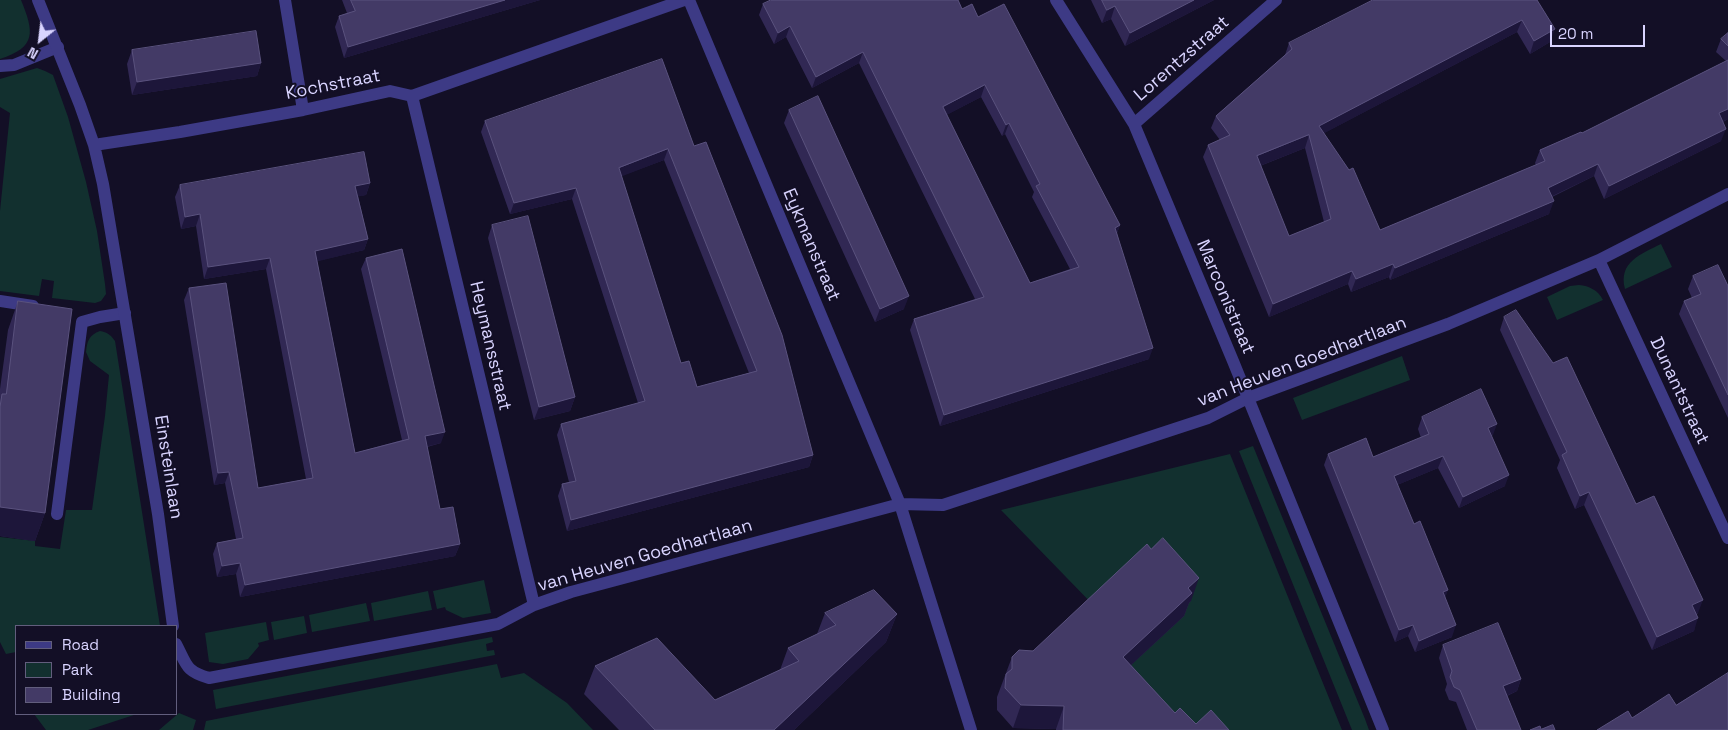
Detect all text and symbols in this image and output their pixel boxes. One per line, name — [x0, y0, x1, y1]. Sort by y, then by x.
street label: Lorentzstraat — [1130, 12, 1234, 106]
north arrow — [15, 15, 65, 65]
scale bar — [1553, 15, 1648, 47]
text: 20 m — [1558, 24, 1593, 43]
text: N — [24, 43, 41, 63]
street label: Kochstraat — [284, 65, 382, 105]
street label: Eykmanstraat — [778, 185, 844, 305]
street label: Marconistraat — [1191, 237, 1259, 357]
street label: Heymansstraat — [465, 279, 515, 413]
street label: van Heuven Goedhartlaan — [1194, 312, 1410, 412]
street label: Dunantstraat — [1645, 334, 1713, 448]
street label: Einsteinlaan — [149, 413, 187, 521]
street label: van Heuven Goedhartlaan — [535, 515, 755, 597]
legend — [15, 625, 178, 715]
text: Road — [62, 635, 99, 654]
text: Park — [62, 660, 93, 679]
text: Building — [62, 685, 121, 704]

